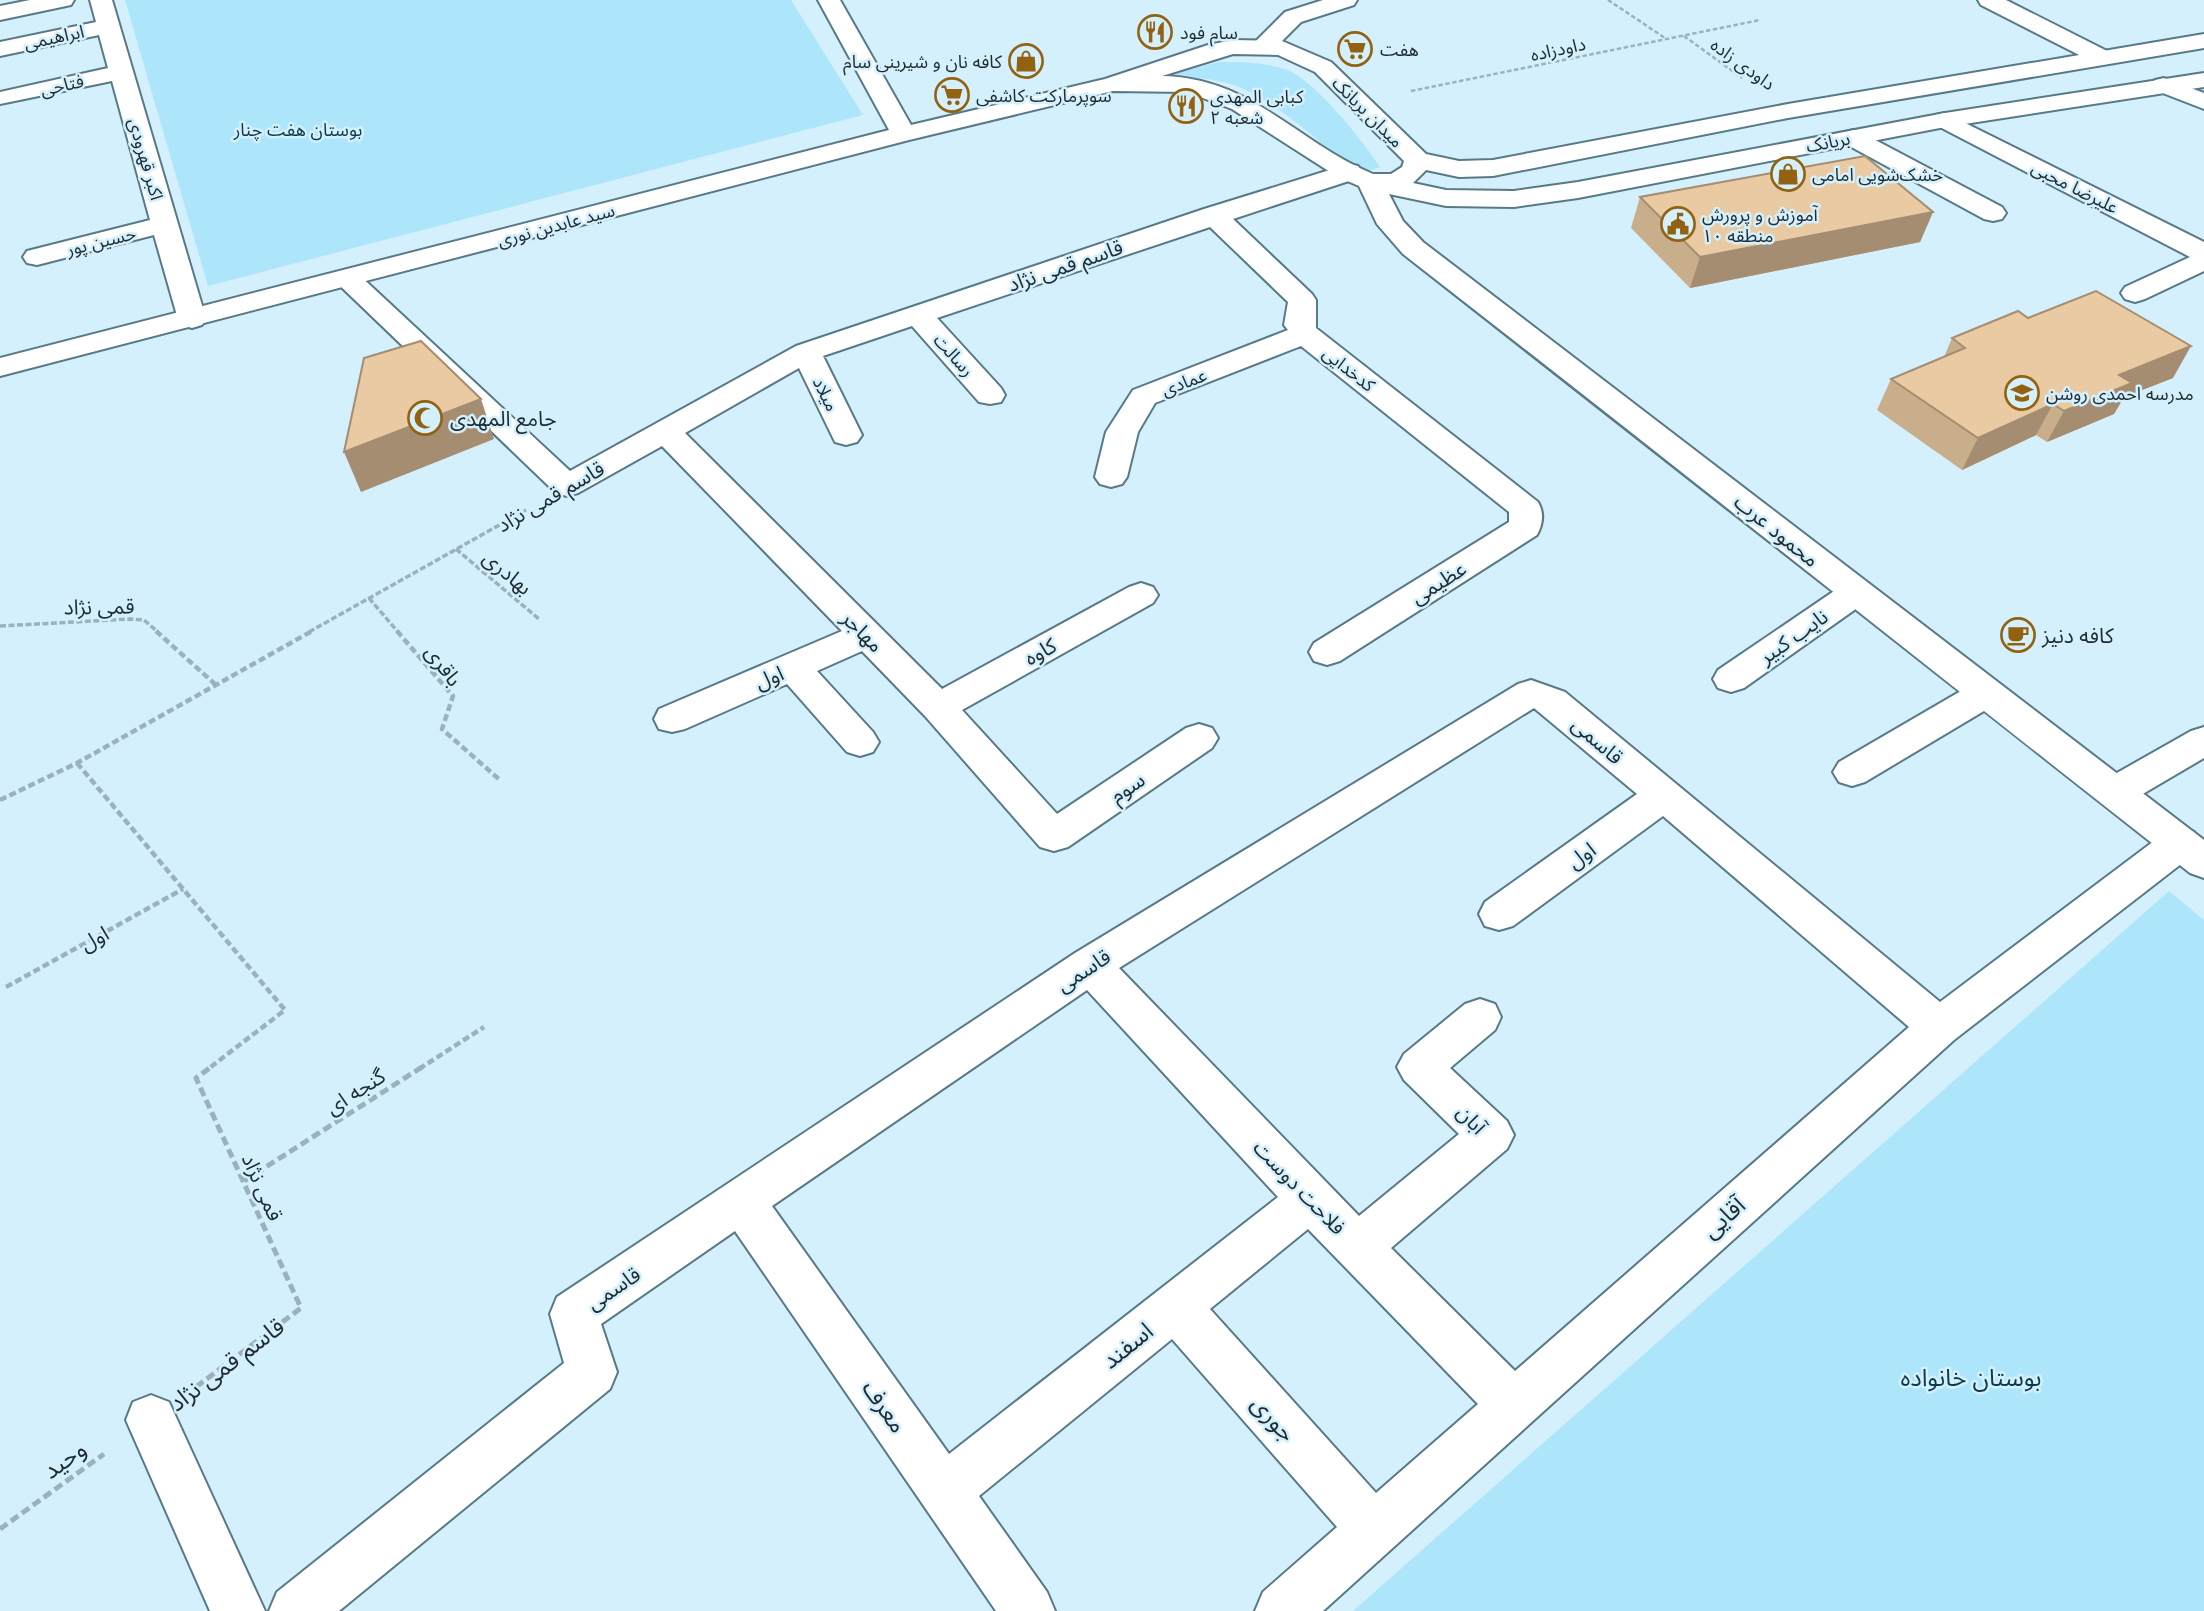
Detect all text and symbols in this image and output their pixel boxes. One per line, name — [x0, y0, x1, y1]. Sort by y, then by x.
restaurant icon: سام فود — [1136, 13, 1174, 51]
street label: ابراهیمی — [22, 19, 86, 55]
place label: سام فود — [1180, 21, 1238, 47]
supermarket icon: هفت — [1336, 30, 1374, 68]
street label: داودزاده — [1528, 32, 1588, 66]
street label: داودی زاده — [1706, 33, 1780, 95]
place label: هفت — [1380, 38, 1419, 61]
shop icon: کافه نان و شیرینی سام — [1007, 42, 1045, 80]
place label: کافه نان و شیرینی سام — [843, 50, 1003, 76]
street label: فتاحی — [38, 69, 86, 101]
street label: میدان بریانک — [1328, 72, 1408, 152]
supermarket icon: سوپرمارکت کاشفی — [933, 76, 971, 114]
place label: سوپرمارکت کاشفی — [976, 84, 1112, 107]
place label: کبابی المهدی شعبه ۲ — [1210, 85, 1304, 129]
restaurant icon: کبابی المهدی شعبه ۲ — [1167, 87, 1205, 125]
street label: اکبر قهرودی — [123, 115, 169, 203]
park label: بوستان هفت چنار — [233, 118, 362, 141]
street label: بریانک — [1804, 126, 1852, 158]
shop icon: خشک‌شویی امامی — [1769, 155, 1807, 193]
street label: علیرضا محبی — [2028, 155, 2122, 219]
place label: خشک‌شویی امامی — [1812, 163, 1943, 186]
street label: سید عابدین نوری — [495, 198, 617, 252]
place label: آموزش و پرورش منطقه ۱۰ — [1702, 203, 1819, 247]
public building icon: آموزش و پرورش منطقه ۱۰ — [1659, 205, 1697, 243]
street label: حسین پور — [63, 221, 138, 261]
street label: قاسم قمی نژاد — [1004, 233, 1127, 300]
street label: رسالت — [929, 329, 979, 381]
street label: کدخدایی — [1318, 341, 1380, 397]
street label: عمادی — [1158, 363, 1210, 401]
street label: میلاد — [808, 373, 844, 415]
school or university icon: مدرسه احمدی روشن — [2003, 374, 2041, 412]
place label: مدرسه احمدی روشن — [2046, 382, 2194, 405]
mosque icon: جامع المهدی — [406, 399, 444, 437]
place label: جامع المهدی — [450, 405, 557, 434]
street label: قاسم قمی نژاد — [491, 455, 610, 540]
street label: محمود عرب — [1729, 488, 1825, 572]
street label: بهادری — [478, 544, 538, 600]
street label: عظیمی — [1405, 555, 1471, 609]
street label: قمی نژاد — [63, 592, 135, 620]
street label: نایب کبیر — [1753, 603, 1833, 670]
street label: مهاجر — [836, 604, 889, 657]
cafe icon: کافه دنیز — [1999, 616, 2037, 654]
place label: کافه دنیز — [2041, 622, 2114, 648]
street label: کاوه — [1019, 632, 1061, 670]
street label: باقری — [420, 639, 468, 691]
street label: اول — [751, 659, 787, 695]
street label: قاسمی — [1567, 711, 1629, 769]
street label: سوم — [1105, 766, 1152, 811]
street label: اول — [1562, 836, 1600, 874]
street label: اول — [75, 920, 113, 956]
street label: قاسمی — [1051, 943, 1115, 997]
street label: گنجه ای — [320, 1062, 390, 1120]
street label: آبان — [1452, 1099, 1493, 1140]
street label: فلاحت دوست — [1248, 1134, 1352, 1240]
street label: قمی نژاد — [237, 1149, 289, 1225]
street label: آقایی — [1695, 1189, 1752, 1244]
street label: قاسمی — [581, 1261, 645, 1315]
street label: قاسم قمی نژاد — [162, 1311, 292, 1420]
street label: اسفند — [1095, 1315, 1159, 1375]
park label: بوستان خانواده — [1900, 1362, 2042, 1392]
street label: معرف — [856, 1374, 914, 1438]
street label: جوری — [1245, 1388, 1303, 1448]
street label: وحید — [36, 1433, 92, 1485]

